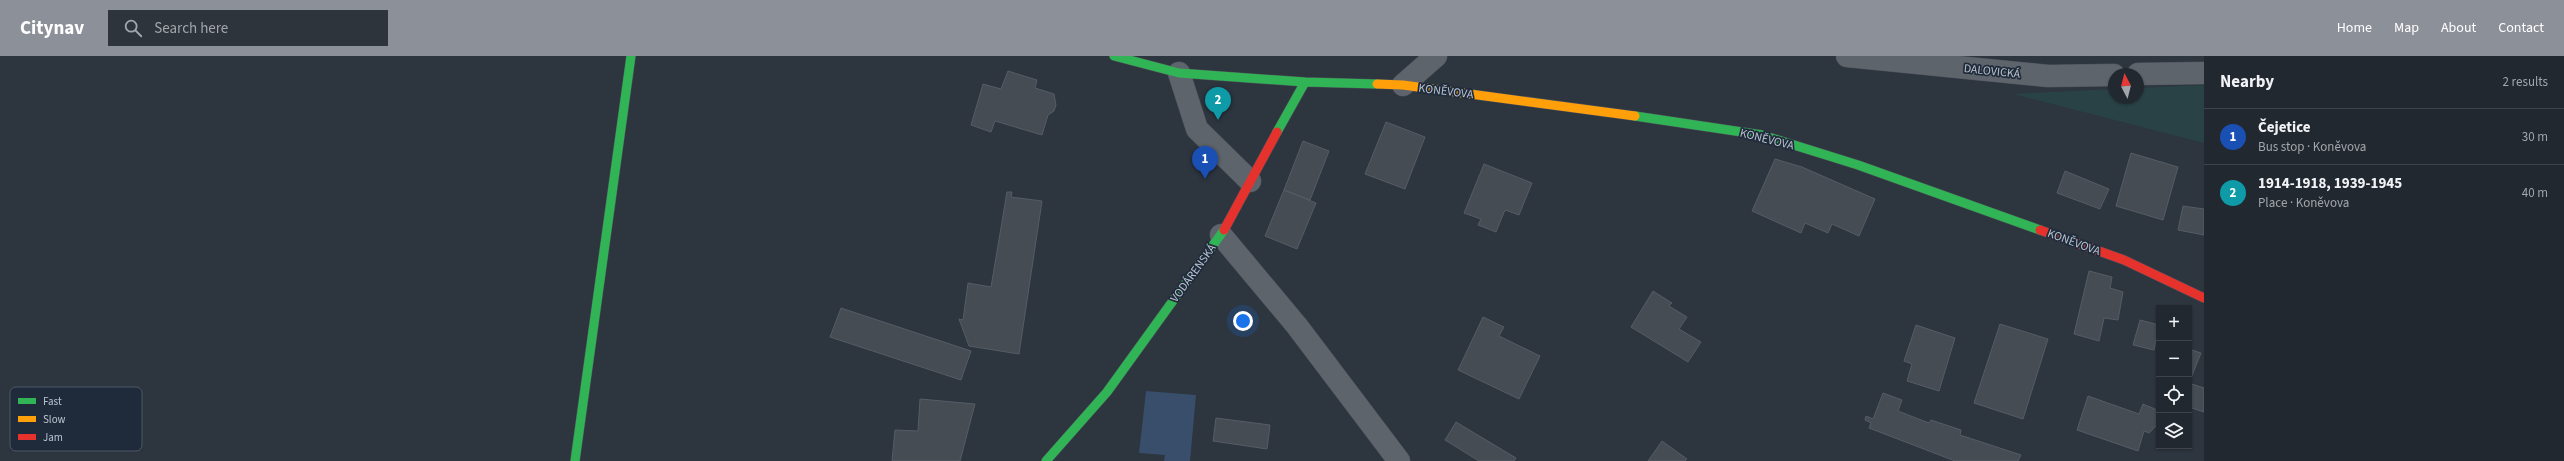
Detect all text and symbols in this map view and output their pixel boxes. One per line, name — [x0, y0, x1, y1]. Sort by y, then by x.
search box — [108, 10, 388, 46]
text: Citynav — [20, 15, 84, 42]
icon: search — [122, 17, 144, 39]
text: Search here — [154, 18, 228, 39]
text: Home — [2337, 18, 2372, 38]
text: Map — [2394, 18, 2419, 38]
text: About — [2441, 18, 2476, 38]
text: Contact — [2498, 18, 2544, 38]
street label: DALOVICKÁ — [1963, 60, 2021, 83]
north arrow — [2108, 68, 2144, 104]
text: Nearby — [2220, 70, 2274, 94]
text: 2 results — [2503, 73, 2548, 91]
street label: KONĚVOVA — [1417, 80, 1475, 103]
pin: 2 — [1205, 87, 1231, 120]
text: Čejetice — [2258, 117, 2311, 138]
street label: KONĚVOVA — [1738, 125, 1796, 155]
text: 1 — [2230, 128, 2236, 146]
text: 30 m — [2522, 128, 2548, 146]
text: Bus stop · Koněvova — [2258, 138, 2366, 156]
pin: 1 — [1192, 146, 1218, 179]
text: 1914-1918, 1939-1945 — [2258, 173, 2402, 194]
text: 2 — [2230, 184, 2236, 202]
text: 40 m — [2522, 184, 2548, 202]
text: Place · Koněvova — [2258, 194, 2349, 212]
street label: KONĚVOVA — [2045, 225, 2103, 260]
street label: VODÁRENSKÁ — [1166, 240, 1221, 306]
map controls — [2156, 305, 2192, 449]
button: + — [2156, 305, 2192, 341]
your location — [1233, 311, 1253, 331]
button: − — [2156, 341, 2192, 377]
button: locate — [2156, 377, 2192, 413]
legend — [10, 387, 142, 451]
text: Fast — [43, 394, 62, 409]
text: Slow — [43, 412, 66, 427]
button: layers — [2156, 413, 2192, 449]
text: Jam — [43, 430, 63, 445]

